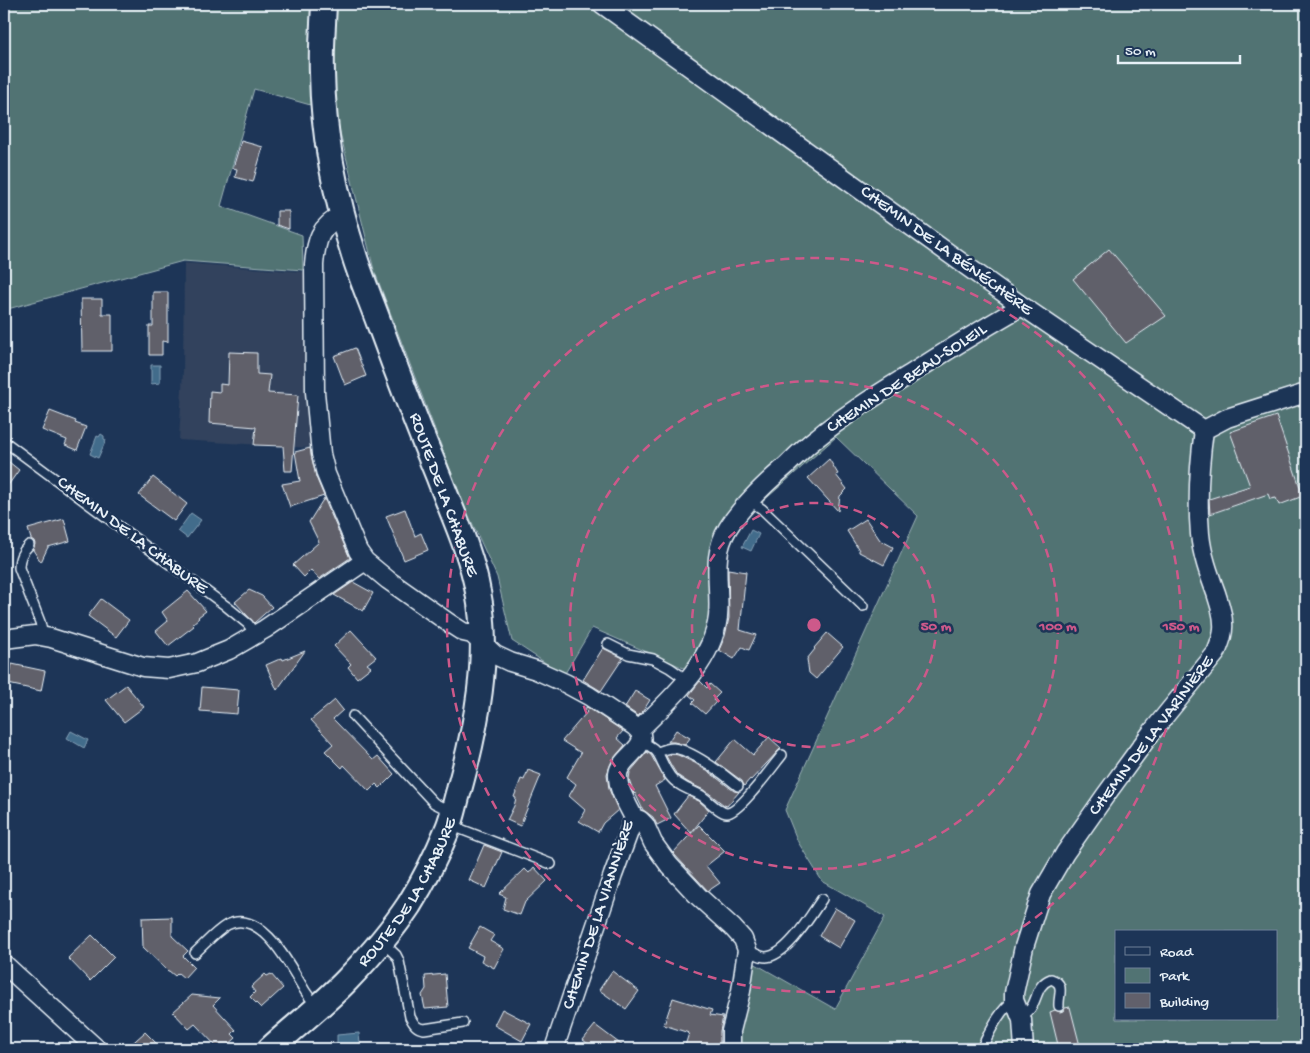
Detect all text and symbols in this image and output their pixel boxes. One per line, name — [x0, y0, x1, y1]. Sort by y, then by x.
scale bar — [1118, 32, 1240, 64]
text: 50 m — [1125, 43, 1156, 61]
street label: CHEMIN DE LA BÉNÉCHÈRE — [856, 181, 1037, 321]
street label: CHEMIN DE BEAU-SOLEIL — [823, 319, 992, 439]
street label: ROUTE DE LA CHABURE — [404, 410, 483, 580]
street label: CHEMIN DE LA CHABURE — [52, 472, 212, 600]
centre of rings — [805, 616, 823, 634]
text: 50 m — [921, 618, 952, 636]
text: 100 m — [1038, 618, 1077, 636]
text: 150 m — [1162, 618, 1200, 636]
street label: CHEMIN DE LA VARINIÈRE — [1085, 651, 1220, 820]
street label: ROUTE DE LA CHABURE — [354, 814, 462, 972]
street label: CHEMIN DE LA VIANNIÈRE — [559, 817, 640, 1012]
legend — [1115, 930, 1278, 1020]
text: Road — [1160, 944, 1194, 962]
text: Park — [1159, 968, 1190, 986]
text: Building — [1159, 994, 1209, 1012]

